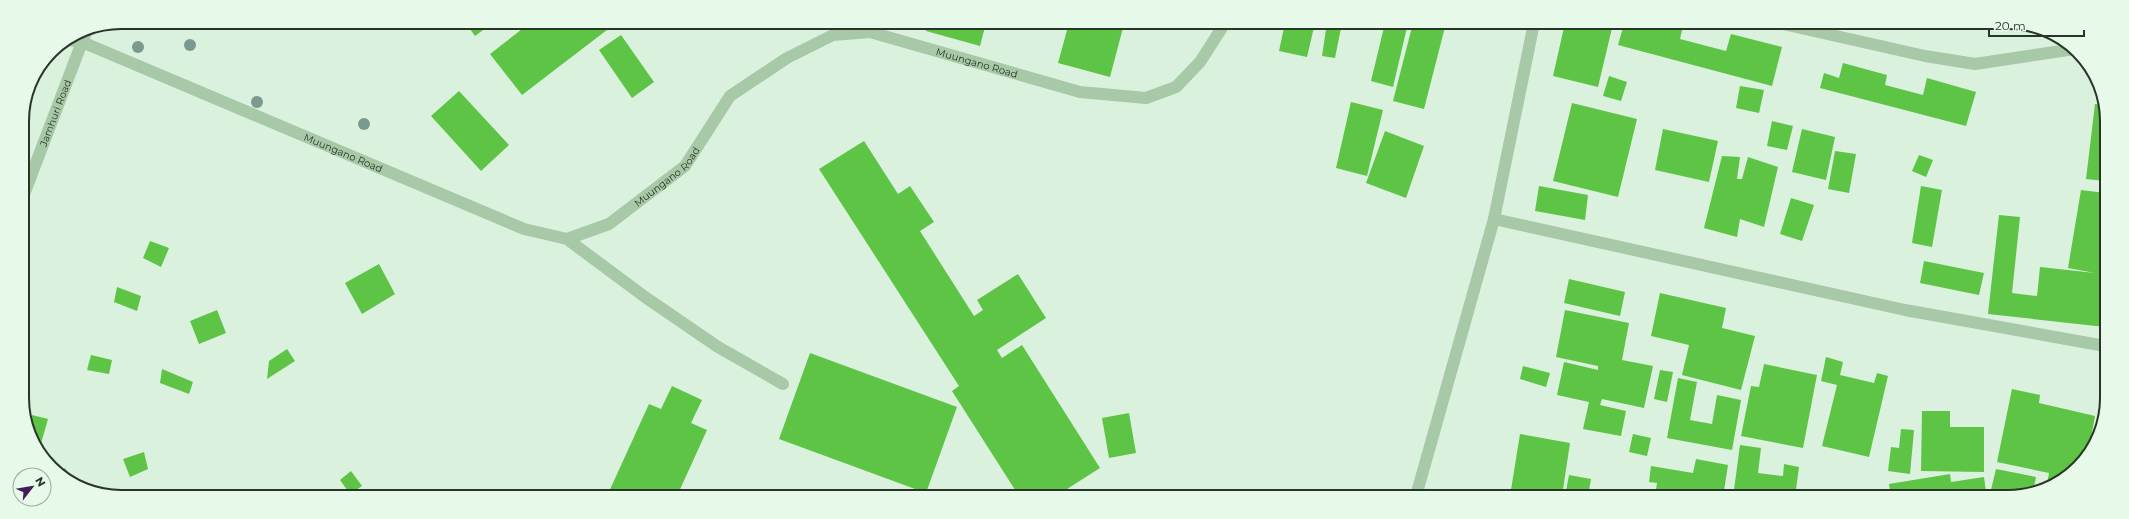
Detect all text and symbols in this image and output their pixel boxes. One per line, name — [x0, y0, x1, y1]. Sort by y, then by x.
scale bar — [1989, 12, 2084, 38]
text: 20 m — [1995, 18, 2026, 33]
street label: Muungano Road — [935, 45, 1019, 81]
street label: Jamhuri Road — [37, 78, 74, 149]
street label: Muungano Road — [302, 131, 385, 175]
street label: Muungano Road — [632, 144, 703, 210]
north arrow — [12, 467, 52, 507]
text: N — [32, 474, 49, 489]

